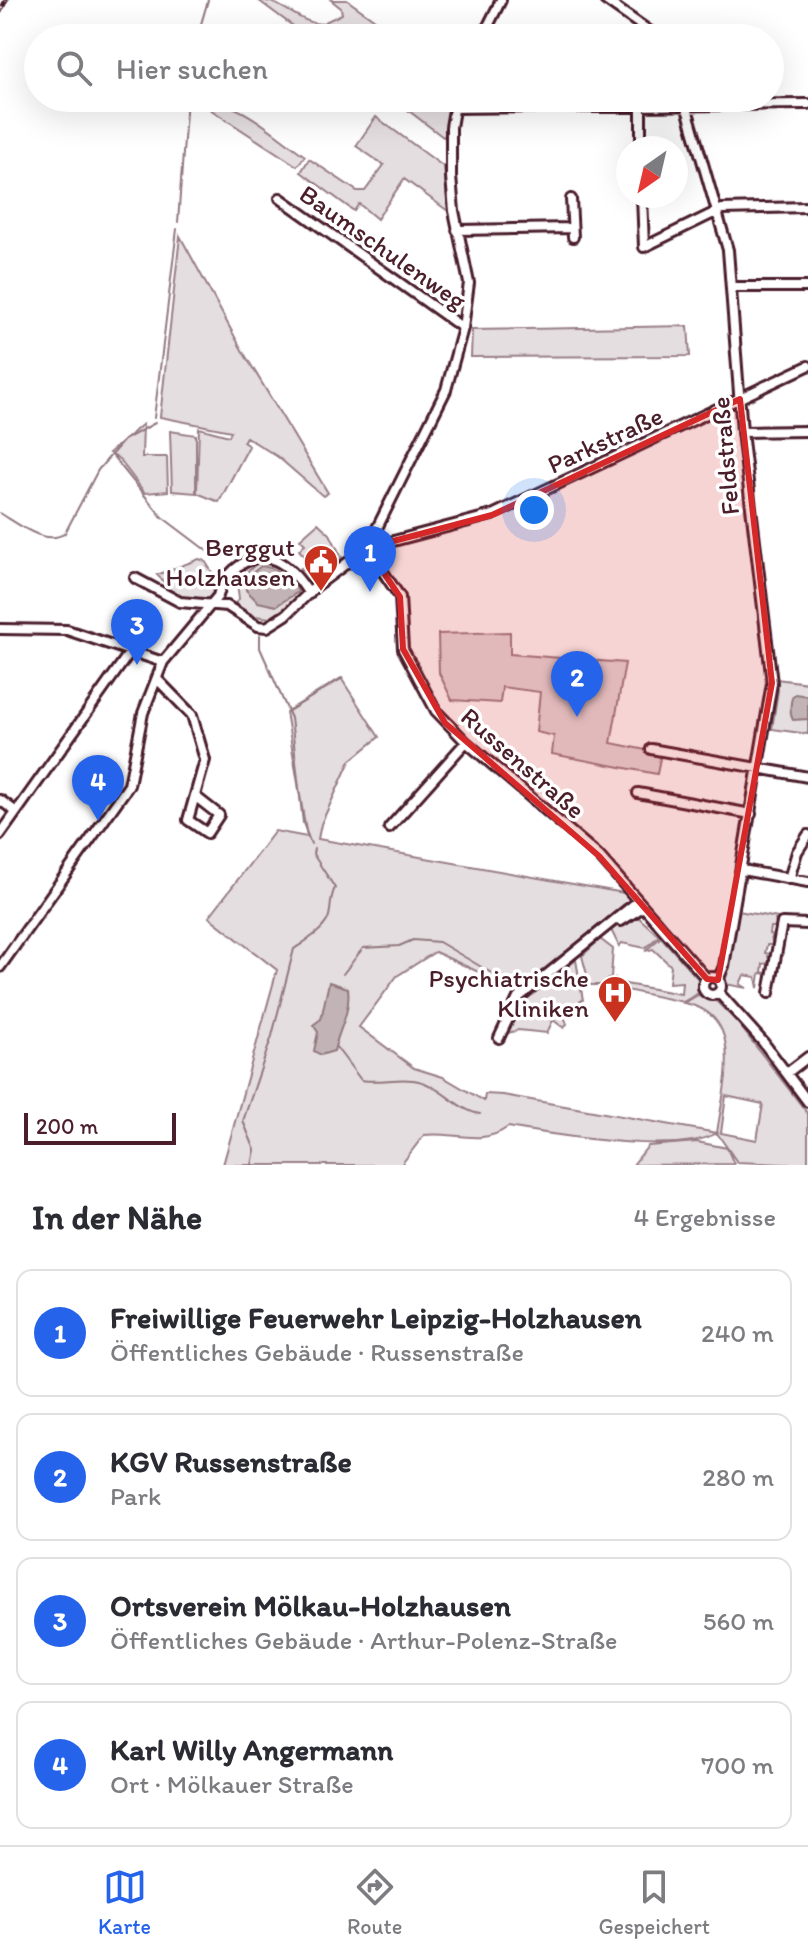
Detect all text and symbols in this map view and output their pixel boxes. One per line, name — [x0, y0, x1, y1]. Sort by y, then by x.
search box — [24, 24, 784, 112]
icon: search — [52, 46, 96, 90]
text: Hier suchen — [116, 50, 268, 87]
north arrow — [616, 136, 688, 208]
street label: Baumschulenweg — [293, 178, 473, 317]
street label: Feldstraße — [704, 395, 746, 517]
street label: Parkstraße — [542, 399, 668, 481]
your location — [514, 490, 554, 530]
pin: 1 — [344, 526, 396, 592]
place label: Berggut Holzhausen — [166, 531, 295, 593]
public building icon: Berggut Holzhausen — [302, 543, 340, 593]
pin: 3 — [111, 599, 163, 665]
pin: 2 — [551, 651, 603, 717]
street label: Russenstraße — [454, 700, 592, 826]
pin: 4 — [72, 755, 124, 821]
place label: Psychiatrische Kliniken — [428, 962, 589, 1024]
hospital icon: Psychiatrische Kliniken — [596, 974, 634, 1024]
scale bar — [24, 1109, 176, 1145]
text: 200 m — [36, 1113, 98, 1140]
text: In der Nähe — [32, 1197, 202, 1238]
text: 4 Ergebnisse — [634, 1201, 776, 1233]
text: Freiwillige Feuerwehr Leipzig-Holzhausen — [110, 1299, 642, 1336]
text: 1 — [54, 1317, 66, 1349]
text: 240 m — [701, 1317, 774, 1349]
text: Öffentliches Gebäude · Russenstraße — [110, 1336, 524, 1368]
text: KGV Russenstraße — [110, 1443, 352, 1480]
text: 2 — [53, 1461, 67, 1493]
text: 280 m — [702, 1461, 774, 1493]
text: Park — [110, 1480, 161, 1512]
text: Ortsverein Mölkau-Holzhausen — [110, 1587, 511, 1624]
text: 3 — [53, 1605, 67, 1637]
text: 560 m — [703, 1605, 774, 1637]
text: Öffentliches Gebäude · Arthur-Polenz-Straße — [110, 1624, 617, 1656]
text: Karl Willy Angermann — [110, 1731, 393, 1768]
text: 4 — [52, 1749, 68, 1781]
text: 700 m — [701, 1749, 774, 1781]
text: Ort · Mölkauer Straße — [110, 1768, 354, 1800]
tab: Karte — [98, 1865, 151, 1940]
tab: Route — [347, 1865, 402, 1940]
tab: Gespeichert — [598, 1865, 710, 1940]

